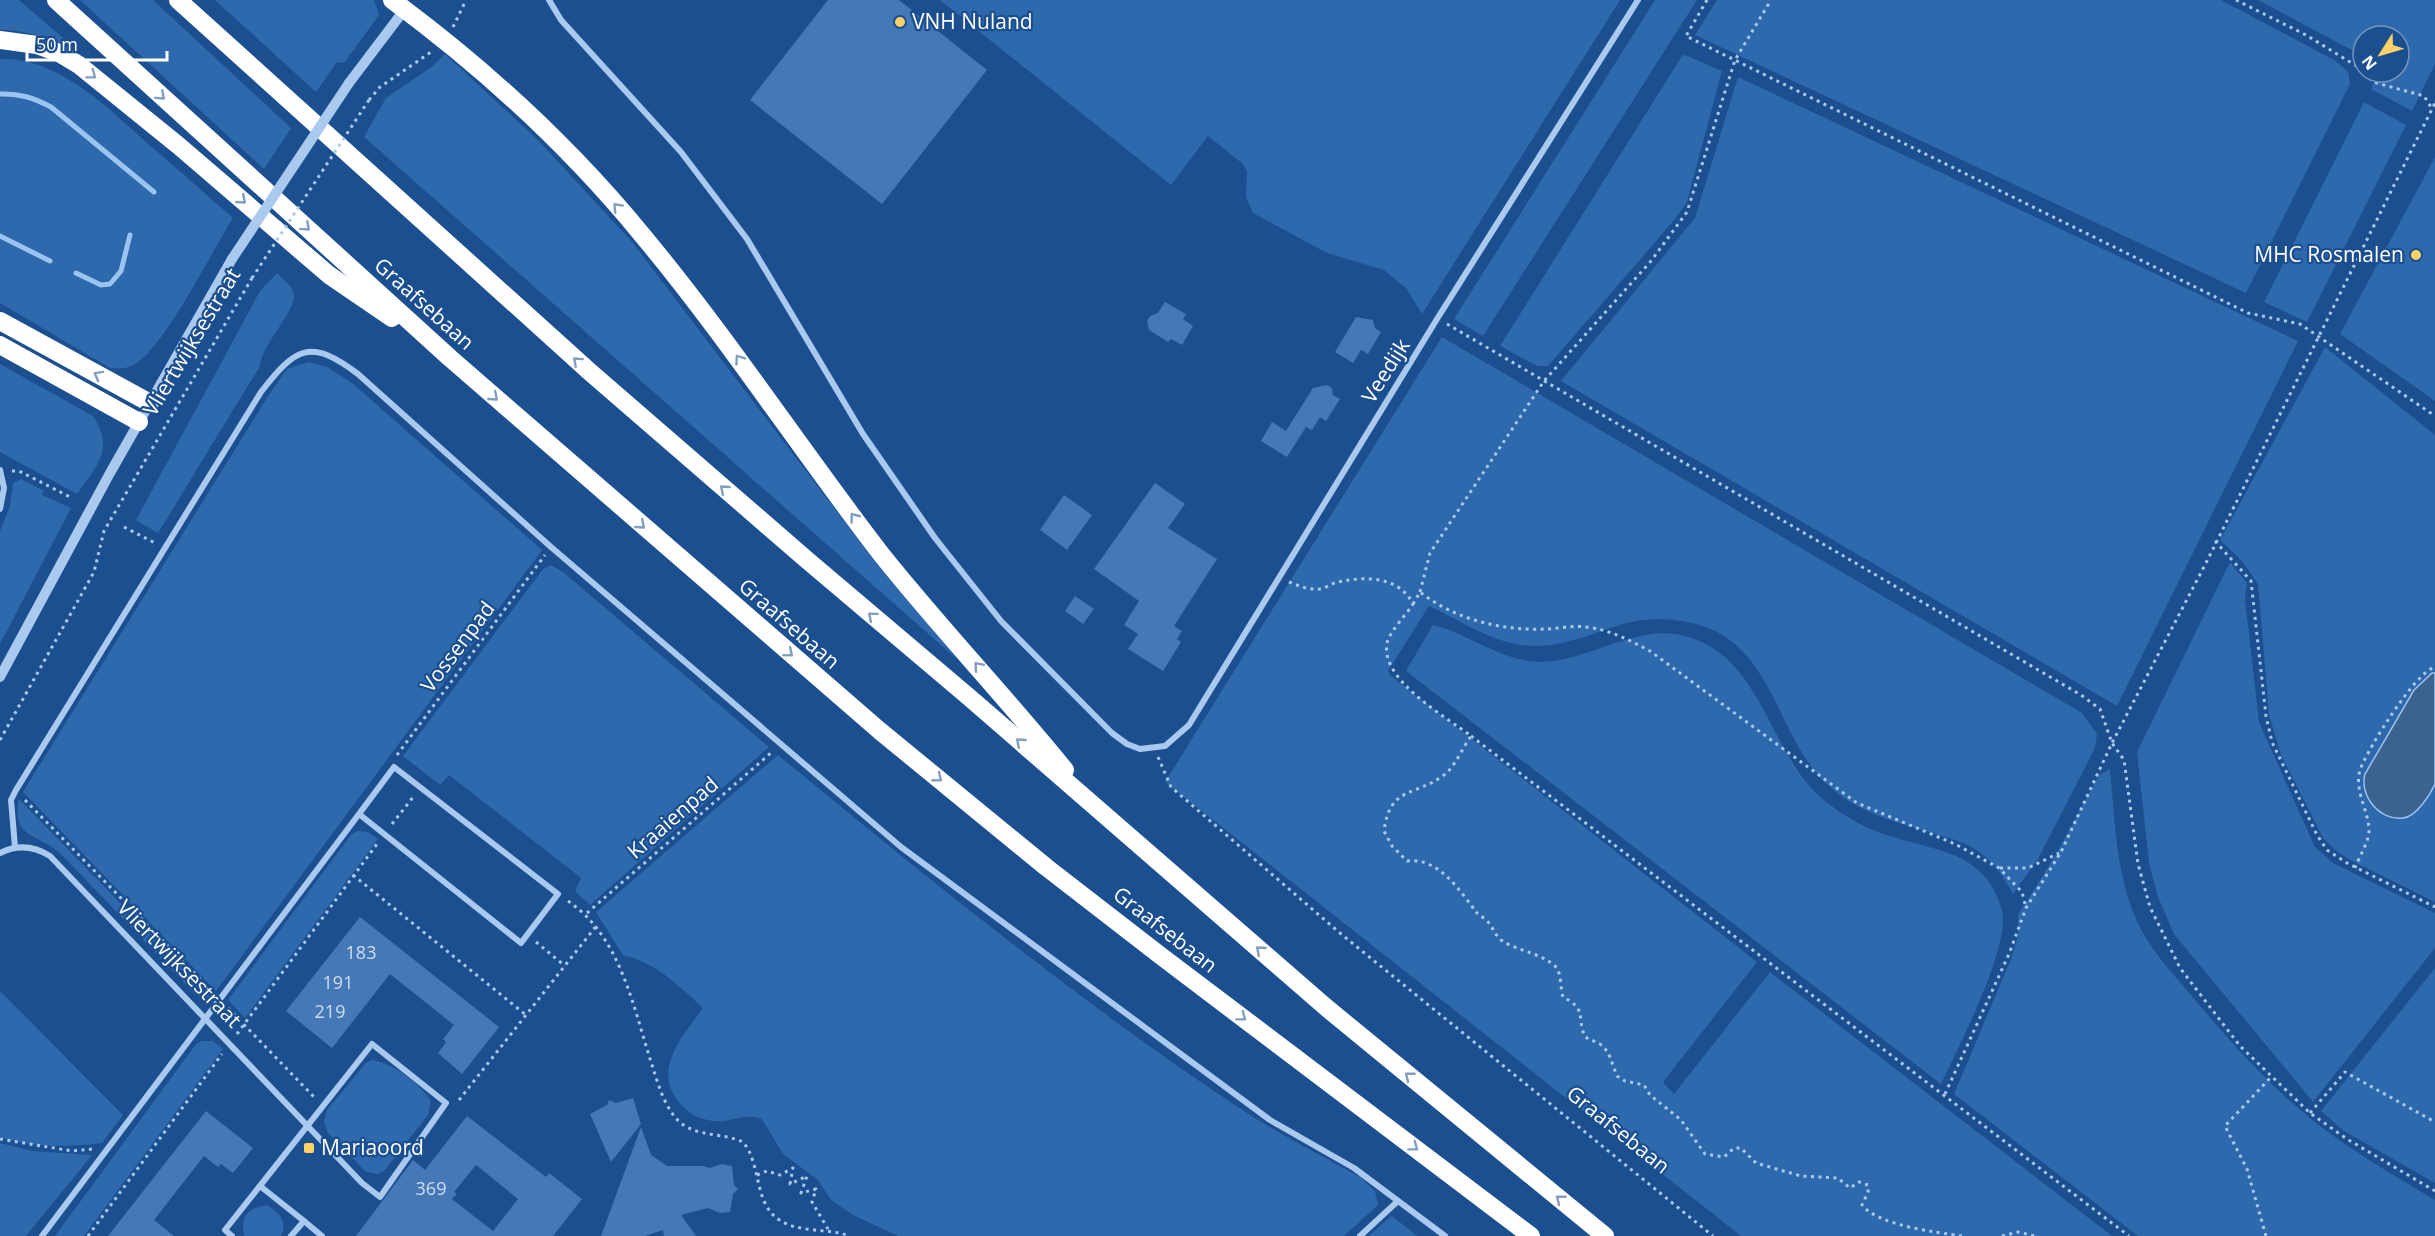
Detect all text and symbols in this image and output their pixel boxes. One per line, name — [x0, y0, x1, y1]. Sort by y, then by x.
place label: VNH Nuland — [912, 7, 1033, 35]
marker: VNH Nuland — [893, 15, 907, 29]
scale bar — [27, 24, 166, 62]
north arrow — [2351, 24, 2411, 84]
text: 50 m — [36, 32, 78, 56]
text: N — [2356, 51, 2382, 75]
one-way arrow — [85, 67, 96, 78]
one-way arrow — [154, 89, 165, 100]
one-way arrow — [235, 193, 245, 204]
one-way arrow — [613, 203, 624, 214]
one-way arrow — [299, 220, 309, 231]
place label: MHC Rosmalen — [2254, 240, 2404, 268]
marker: MHC Rosmalen — [2409, 248, 2423, 262]
street label: Graafsebaan — [369, 251, 481, 356]
street label: Vliertwijksestraat — [136, 262, 246, 421]
street label: Veedijk — [1355, 333, 1416, 408]
one-way arrow — [735, 355, 746, 366]
one-way arrow — [573, 357, 584, 368]
one-way arrow — [94, 371, 105, 382]
one-way arrow — [488, 390, 498, 401]
one-way arrow — [720, 485, 731, 496]
one-way arrow — [850, 512, 861, 523]
one-way arrow — [634, 518, 645, 529]
street label: Graafsebaan — [733, 572, 846, 675]
street label: Vossenpad — [414, 595, 501, 698]
one-way arrow — [868, 612, 879, 623]
one-way arrow — [782, 646, 793, 657]
one-way arrow — [975, 662, 986, 673]
one-way arrow — [1017, 738, 1027, 749]
street label: Kraaienpad — [621, 770, 724, 865]
one-way arrow — [931, 771, 942, 782]
street label: Graafsebaan — [1108, 880, 1224, 979]
street label: Vliertwijksestraat — [111, 893, 248, 1033]
house number: 183 — [346, 940, 376, 964]
one-way arrow — [1256, 946, 1267, 957]
house number: 191 — [323, 970, 353, 994]
house number: 219 — [315, 999, 345, 1023]
one-way arrow — [1235, 1010, 1246, 1021]
one-way arrow — [1405, 1072, 1416, 1083]
street label: Graafsebaan — [1561, 1079, 1676, 1179]
place label: Mariaoord — [321, 1133, 424, 1161]
one-way arrow — [1407, 1140, 1418, 1151]
marker: Mariaoord — [302, 1141, 316, 1155]
house number: 369 — [416, 1176, 446, 1200]
one-way arrow — [1555, 1196, 1566, 1207]

